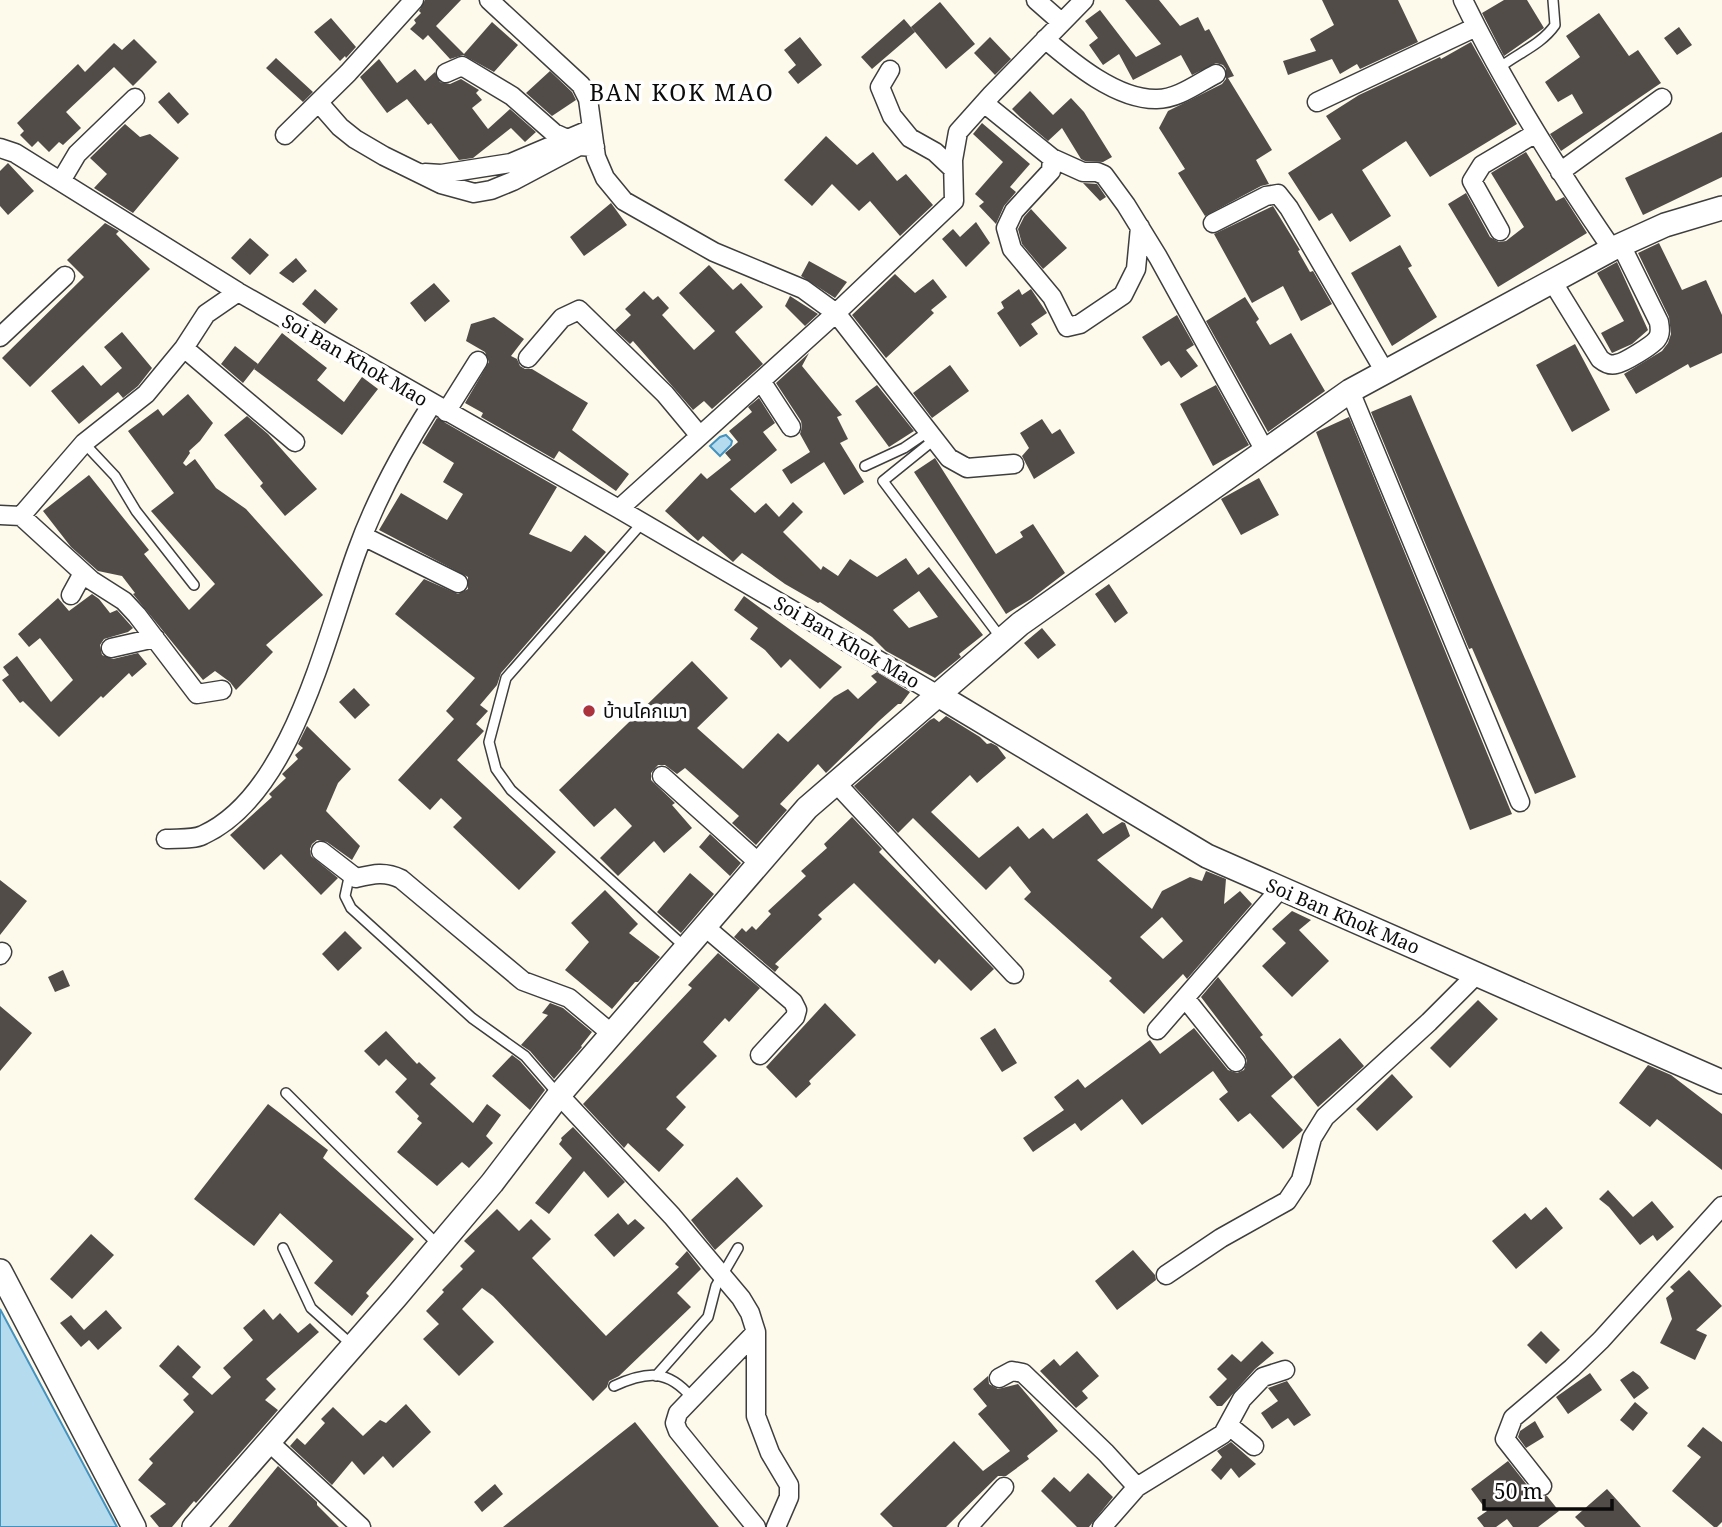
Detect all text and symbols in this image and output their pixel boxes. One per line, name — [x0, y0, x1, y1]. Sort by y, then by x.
district label: BAN KOK MAO — [589, 76, 775, 108]
street label: Soi Ban Khok Mao — [277, 308, 433, 412]
street label: Soi Ban Khok Mao — [769, 590, 925, 694]
place label: บ้านโคกเมา — [603, 698, 688, 724]
marker: บ้านโคกเมา — [581, 703, 597, 719]
street label: Soi Ban Khok Mao — [1262, 872, 1424, 960]
scale bar — [1484, 1468, 1612, 1512]
text: 50 m — [1494, 1477, 1543, 1505]

